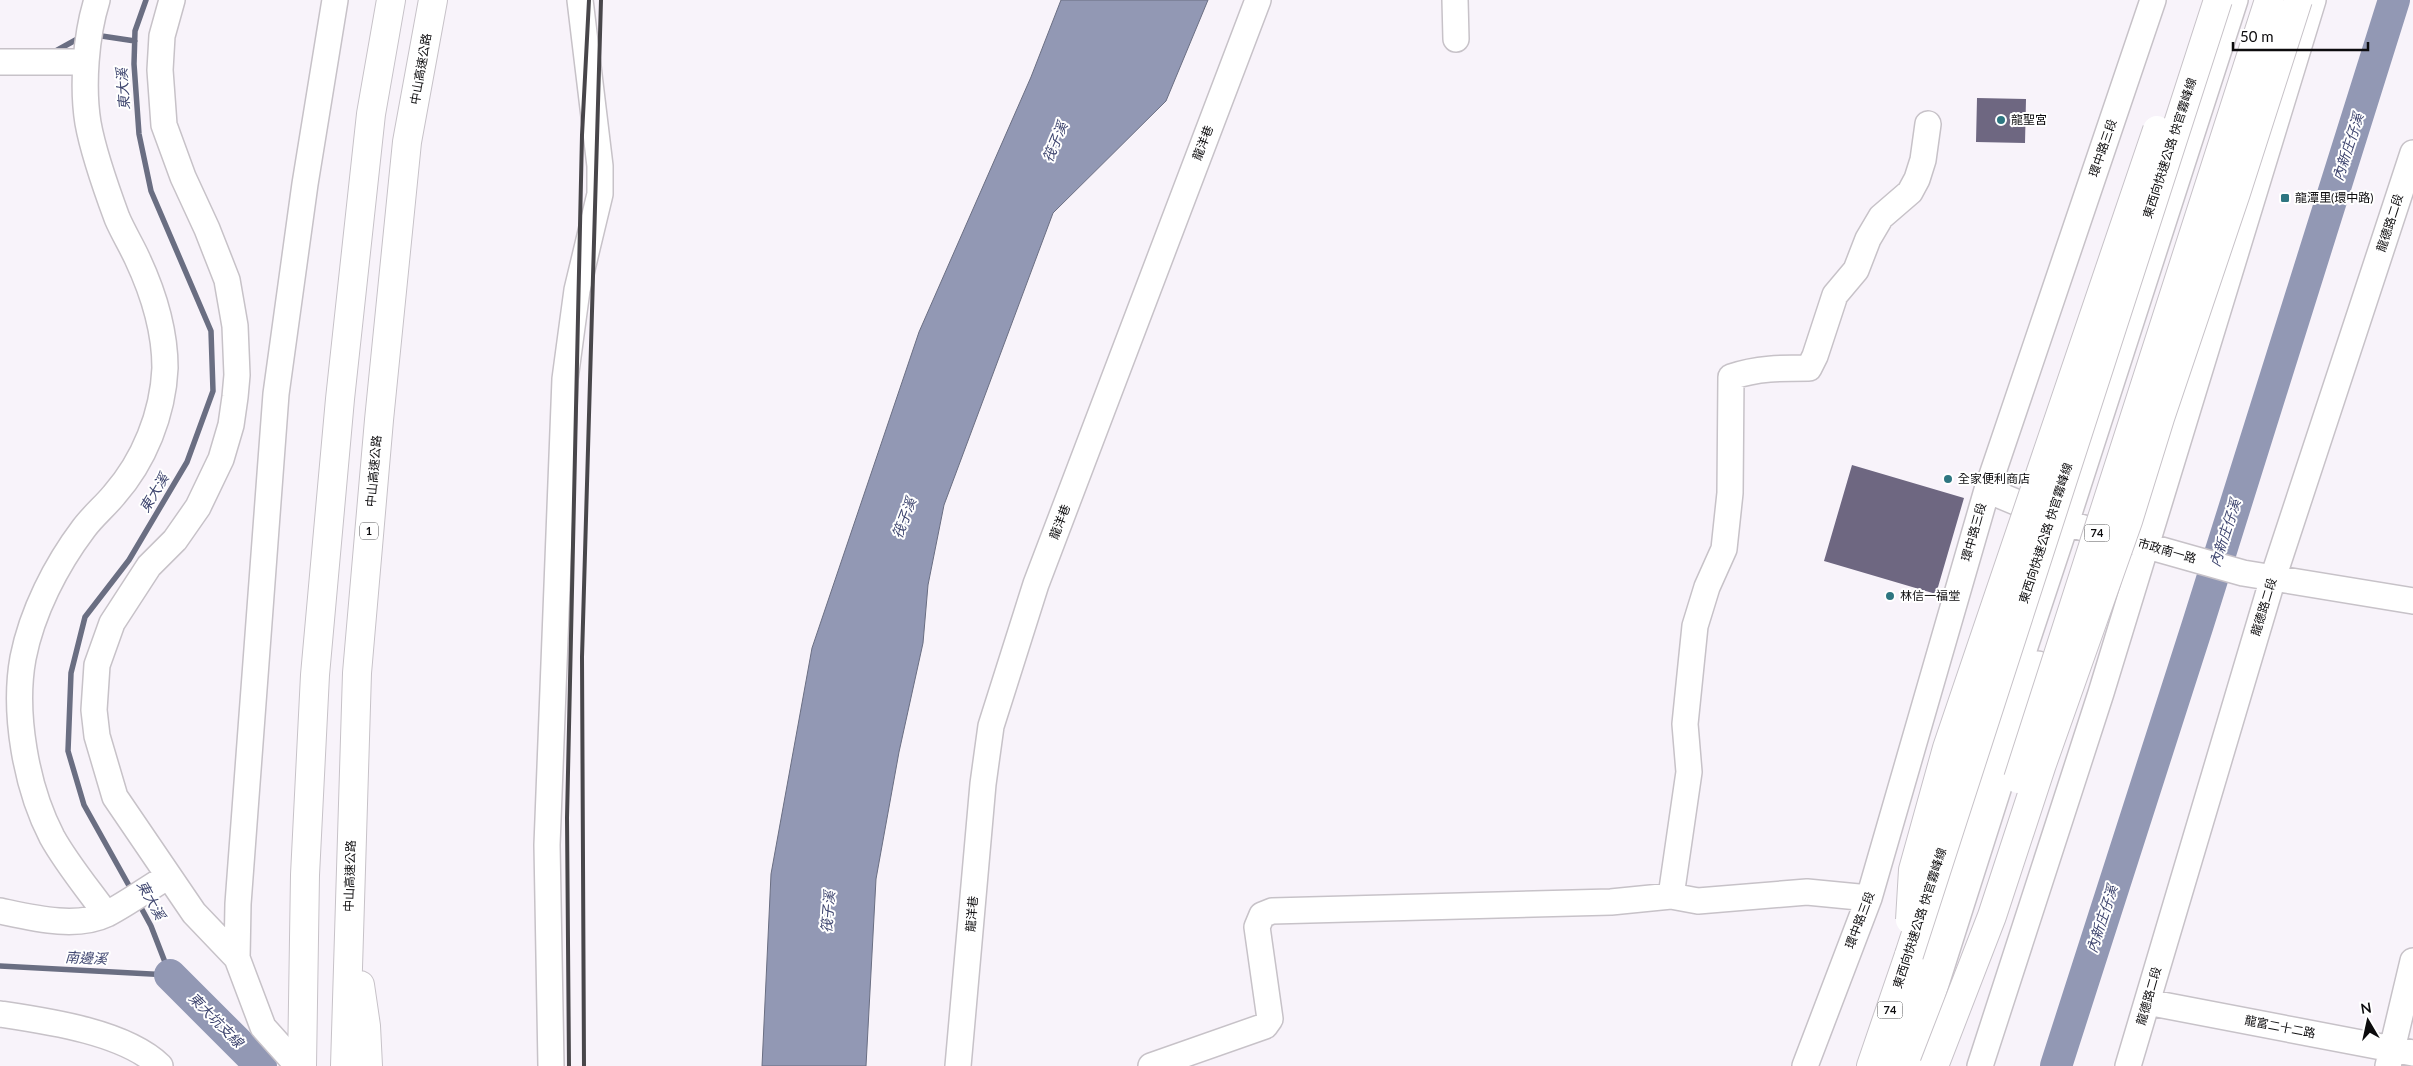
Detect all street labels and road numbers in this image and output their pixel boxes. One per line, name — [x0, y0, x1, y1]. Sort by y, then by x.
street label: 中山高速公路 — [407, 32, 434, 106]
street label: 東西向快速公路 快官霧峰線 — [2140, 76, 2199, 220]
street label: 環中路三段 — [2086, 117, 2119, 179]
street label: 龍洋巷 — [1189, 123, 1216, 162]
street label: 龍德路二段 — [2373, 192, 2406, 254]
street label: 中山高速公路 — [363, 434, 384, 507]
street label: 東西向快速公路 快官霧峰線 — [2016, 461, 2075, 605]
street label: 環中路三段 — [1958, 501, 1989, 563]
street label: 龍洋巷 — [1046, 502, 1073, 541]
road number: 1 — [360, 522, 378, 540]
road number: 74 — [2084, 524, 2110, 542]
street label: 市政南一路 — [2136, 535, 2198, 566]
street label: 龍德路二段 — [2248, 576, 2279, 638]
street label: 中山高速公路 — [341, 840, 358, 912]
street label: 東西向快速公路 快官霧峰線 — [1890, 846, 1949, 990]
street label: 環中路三段 — [1842, 889, 1877, 951]
street label: 龍洋巷 — [962, 895, 981, 933]
street label: 龍德路二段 — [2133, 965, 2164, 1027]
road number: 74 — [1878, 1002, 1902, 1018]
street label: 龍富二十二路 — [2243, 1012, 2317, 1041]

